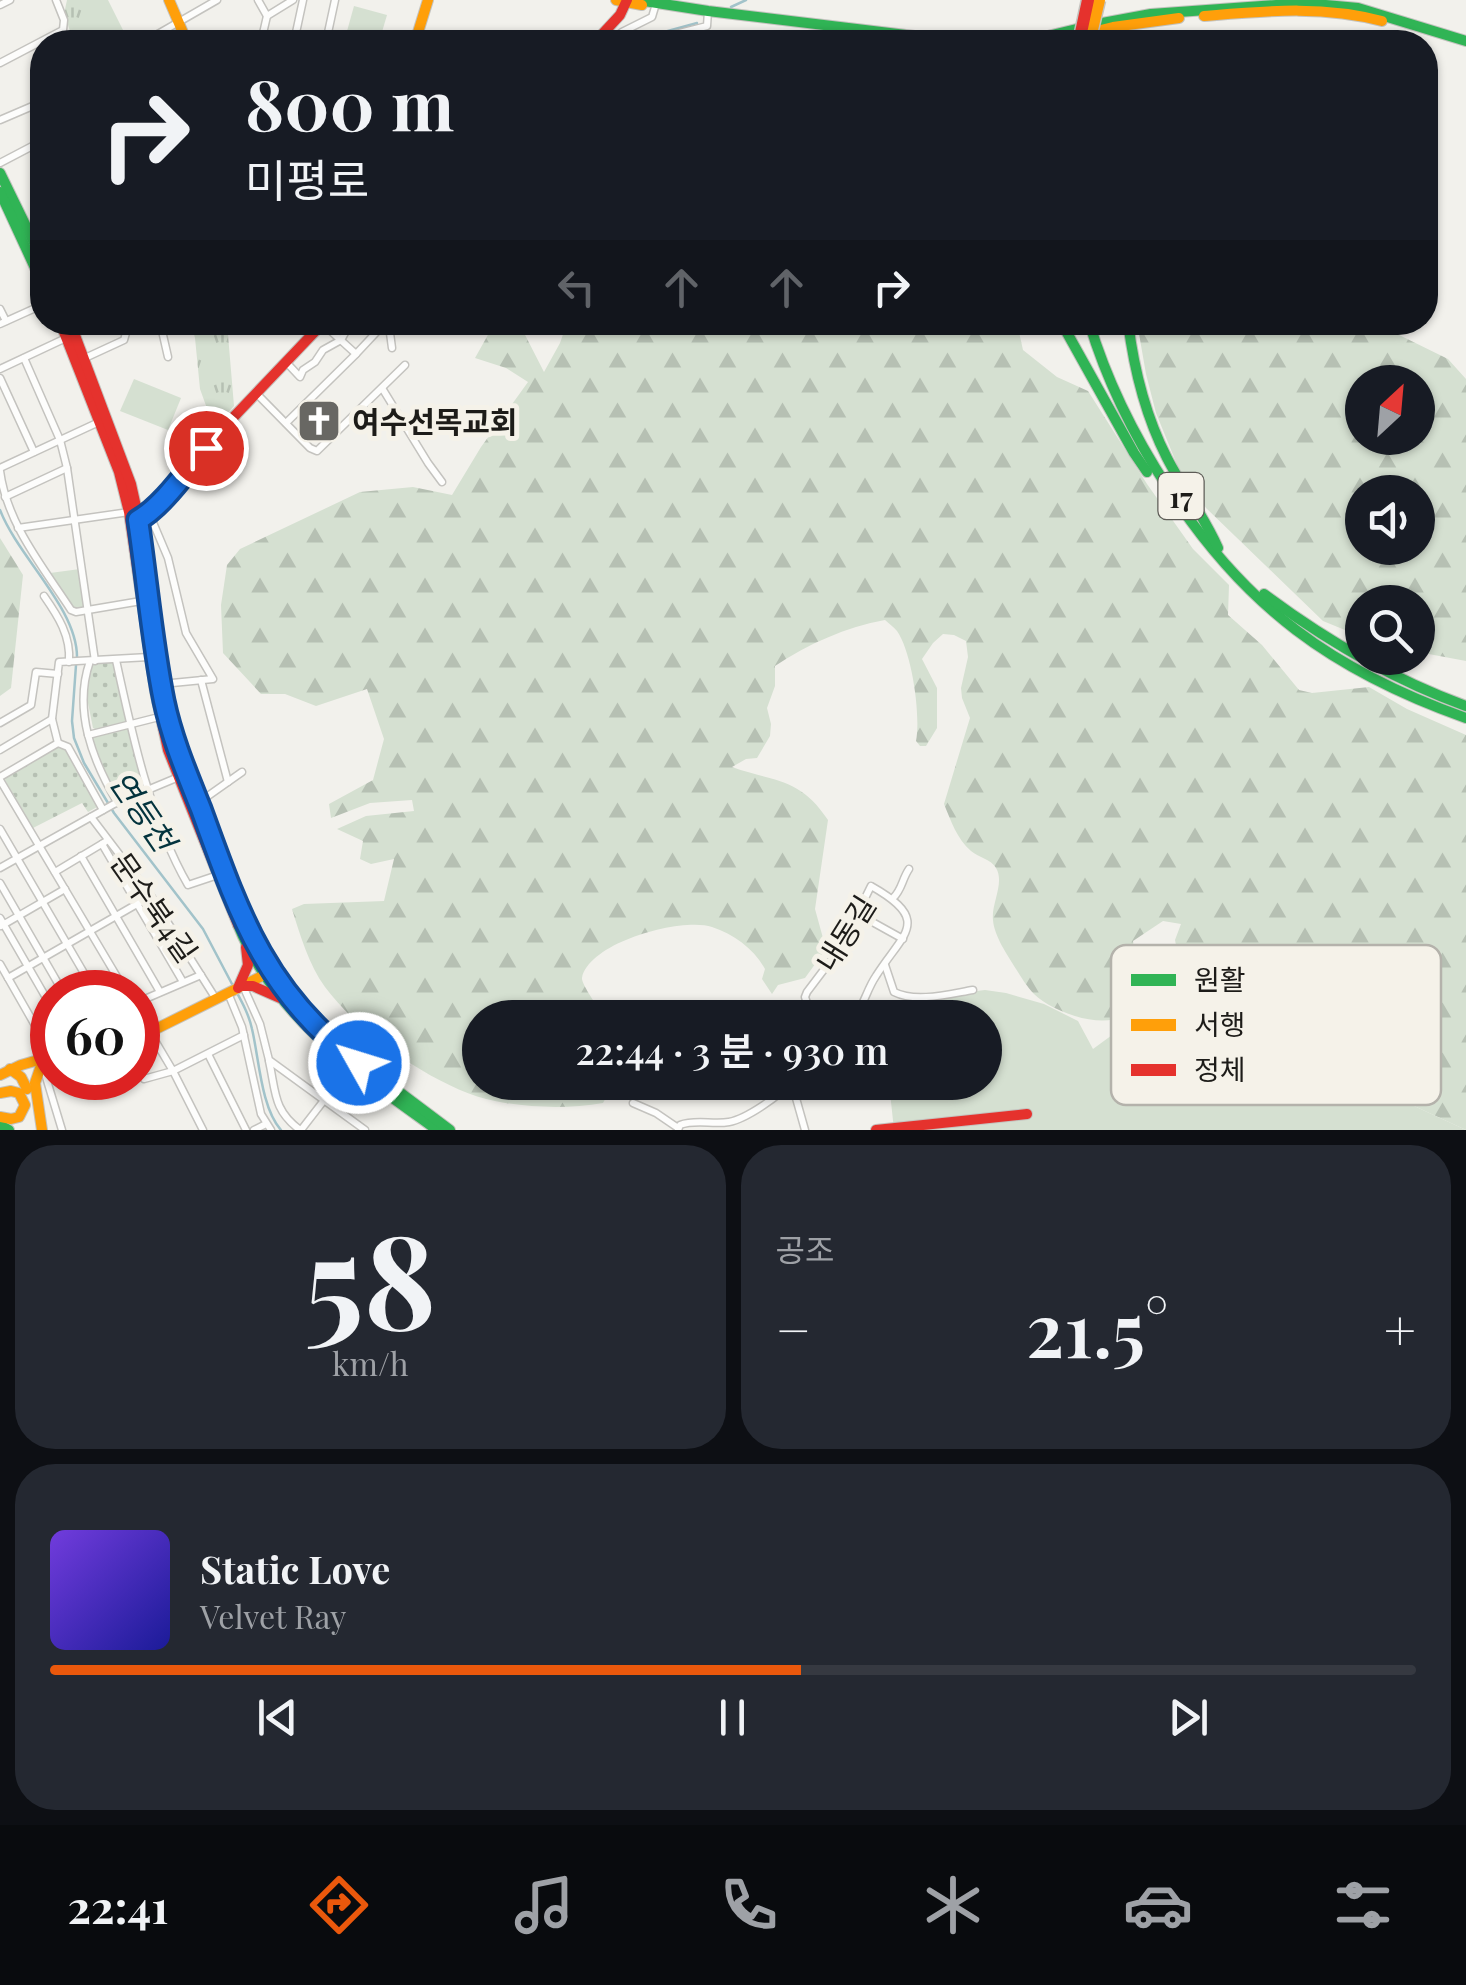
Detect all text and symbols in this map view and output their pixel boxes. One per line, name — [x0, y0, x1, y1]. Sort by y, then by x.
text: 800 m — [245, 55, 454, 149]
icon: right — [80, 70, 210, 200]
text: 미평로 — [245, 148, 369, 208]
icon: left — [549, 260, 604, 315]
icon: ahead — [654, 260, 709, 315]
icon: ahead — [759, 260, 814, 315]
icon: right — [864, 260, 919, 315]
north arrow — [1345, 365, 1435, 455]
map controls — [1345, 365, 1435, 675]
church icon: 여수선목교회 — [296, 398, 342, 444]
place label: 여수선목교회 — [352, 401, 518, 441]
pin — [164, 406, 249, 491]
icon: arrive — [179, 421, 234, 476]
road number: 17 — [1158, 473, 1204, 519]
button: sound — [1345, 475, 1435, 565]
button: search — [1345, 585, 1435, 675]
water label: 연등천 — [101, 761, 189, 862]
street label: 문수북4길 — [103, 844, 207, 970]
street label: 내동길 — [806, 887, 884, 979]
legend — [1111, 945, 1441, 1105]
text: 원활 — [1194, 960, 1246, 997]
speed limit sign: 60 — [30, 970, 160, 1100]
text: 서행 — [1194, 1005, 1246, 1042]
position arrow — [307, 1011, 411, 1115]
text: 22:44 · 3 분 · 930 m — [576, 1024, 888, 1075]
text: 정체 — [1194, 1050, 1246, 1087]
text: 58 — [304, 1189, 437, 1363]
text: 공조 — [776, 1227, 834, 1270]
text: 21.5° — [1026, 1277, 1169, 1377]
text: − — [776, 1291, 811, 1365]
text: + — [1384, 1291, 1416, 1365]
text: km/h — [332, 1341, 409, 1384]
text: Static Love — [200, 1543, 390, 1594]
text: Velvet Ray — [200, 1594, 347, 1637]
icon: previous — [250, 1690, 305, 1745]
icon: pause — [705, 1690, 760, 1745]
icon: next — [1161, 1690, 1216, 1745]
icon: directions — [304, 1870, 374, 1940]
icon: music — [509, 1870, 579, 1940]
icon: phone — [714, 1870, 784, 1940]
icon: climate — [918, 1870, 988, 1940]
icon: car — [1123, 1870, 1193, 1940]
icon: filters — [1328, 1870, 1398, 1940]
text: 22:41 — [67, 1875, 169, 1935]

